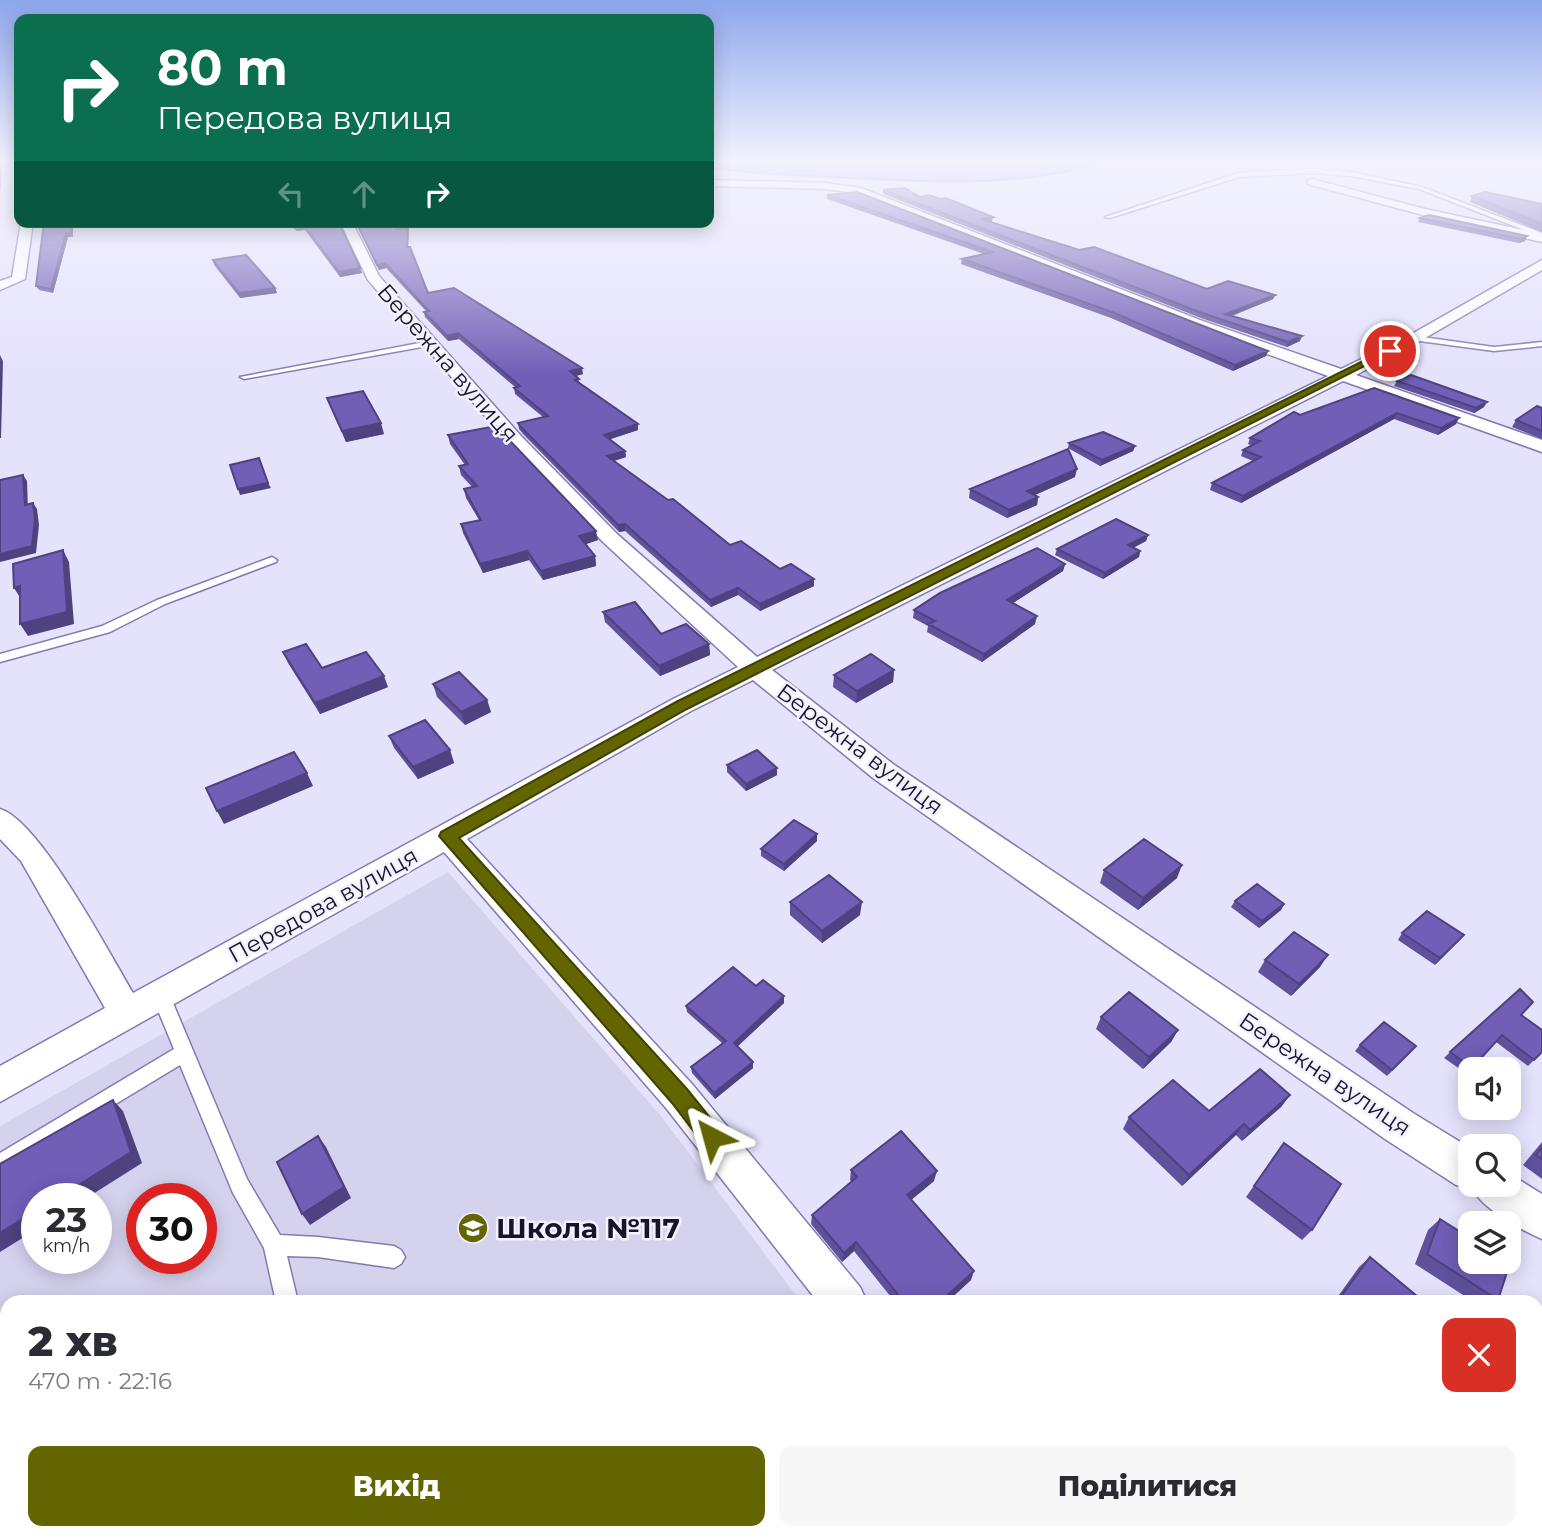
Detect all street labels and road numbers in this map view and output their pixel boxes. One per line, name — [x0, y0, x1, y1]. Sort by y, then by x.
street label: Бережна вулиця — [372, 278, 524, 448]
street label: Бережна вулиця — [771, 677, 949, 821]
street label: Передова вулиця — [223, 841, 423, 969]
street label: Бережна вулиця — [1234, 1006, 1416, 1142]

